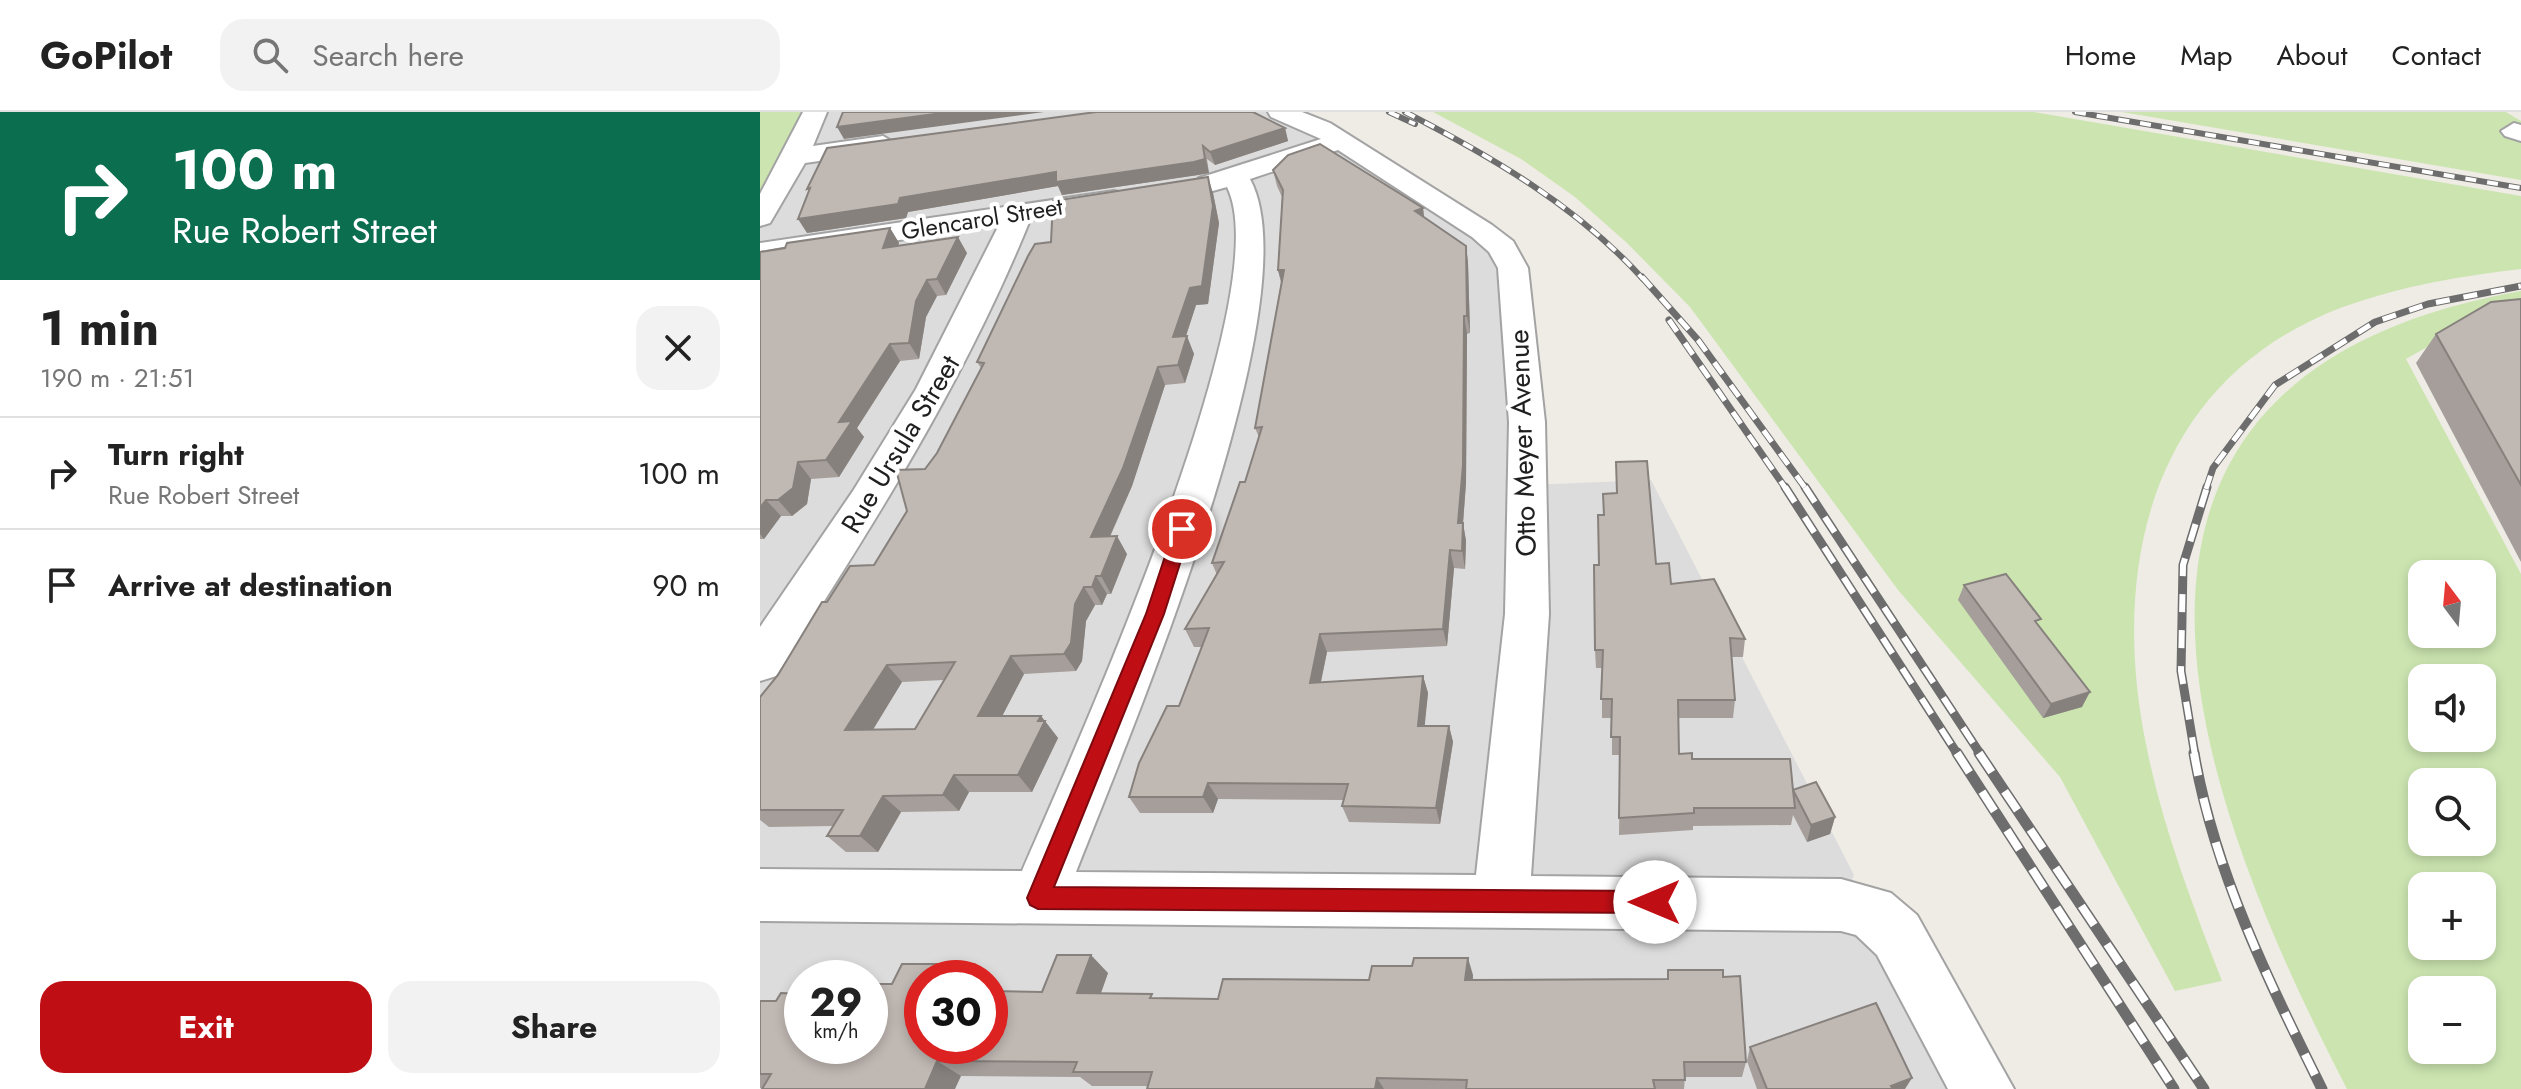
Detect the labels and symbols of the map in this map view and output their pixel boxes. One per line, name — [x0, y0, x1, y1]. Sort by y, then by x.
street label: Glencarol Street — [899, 188, 1065, 249]
street label: Otto Meyer Avenue — [1498, 329, 1547, 557]
street label: Rue Ursula Street — [831, 347, 970, 541]
pin — [1148, 495, 1216, 563]
north arrow — [2408, 560, 2496, 648]
position arrow — [1613, 860, 1697, 944]
speed limit sign: 30 — [904, 960, 1008, 1064]

